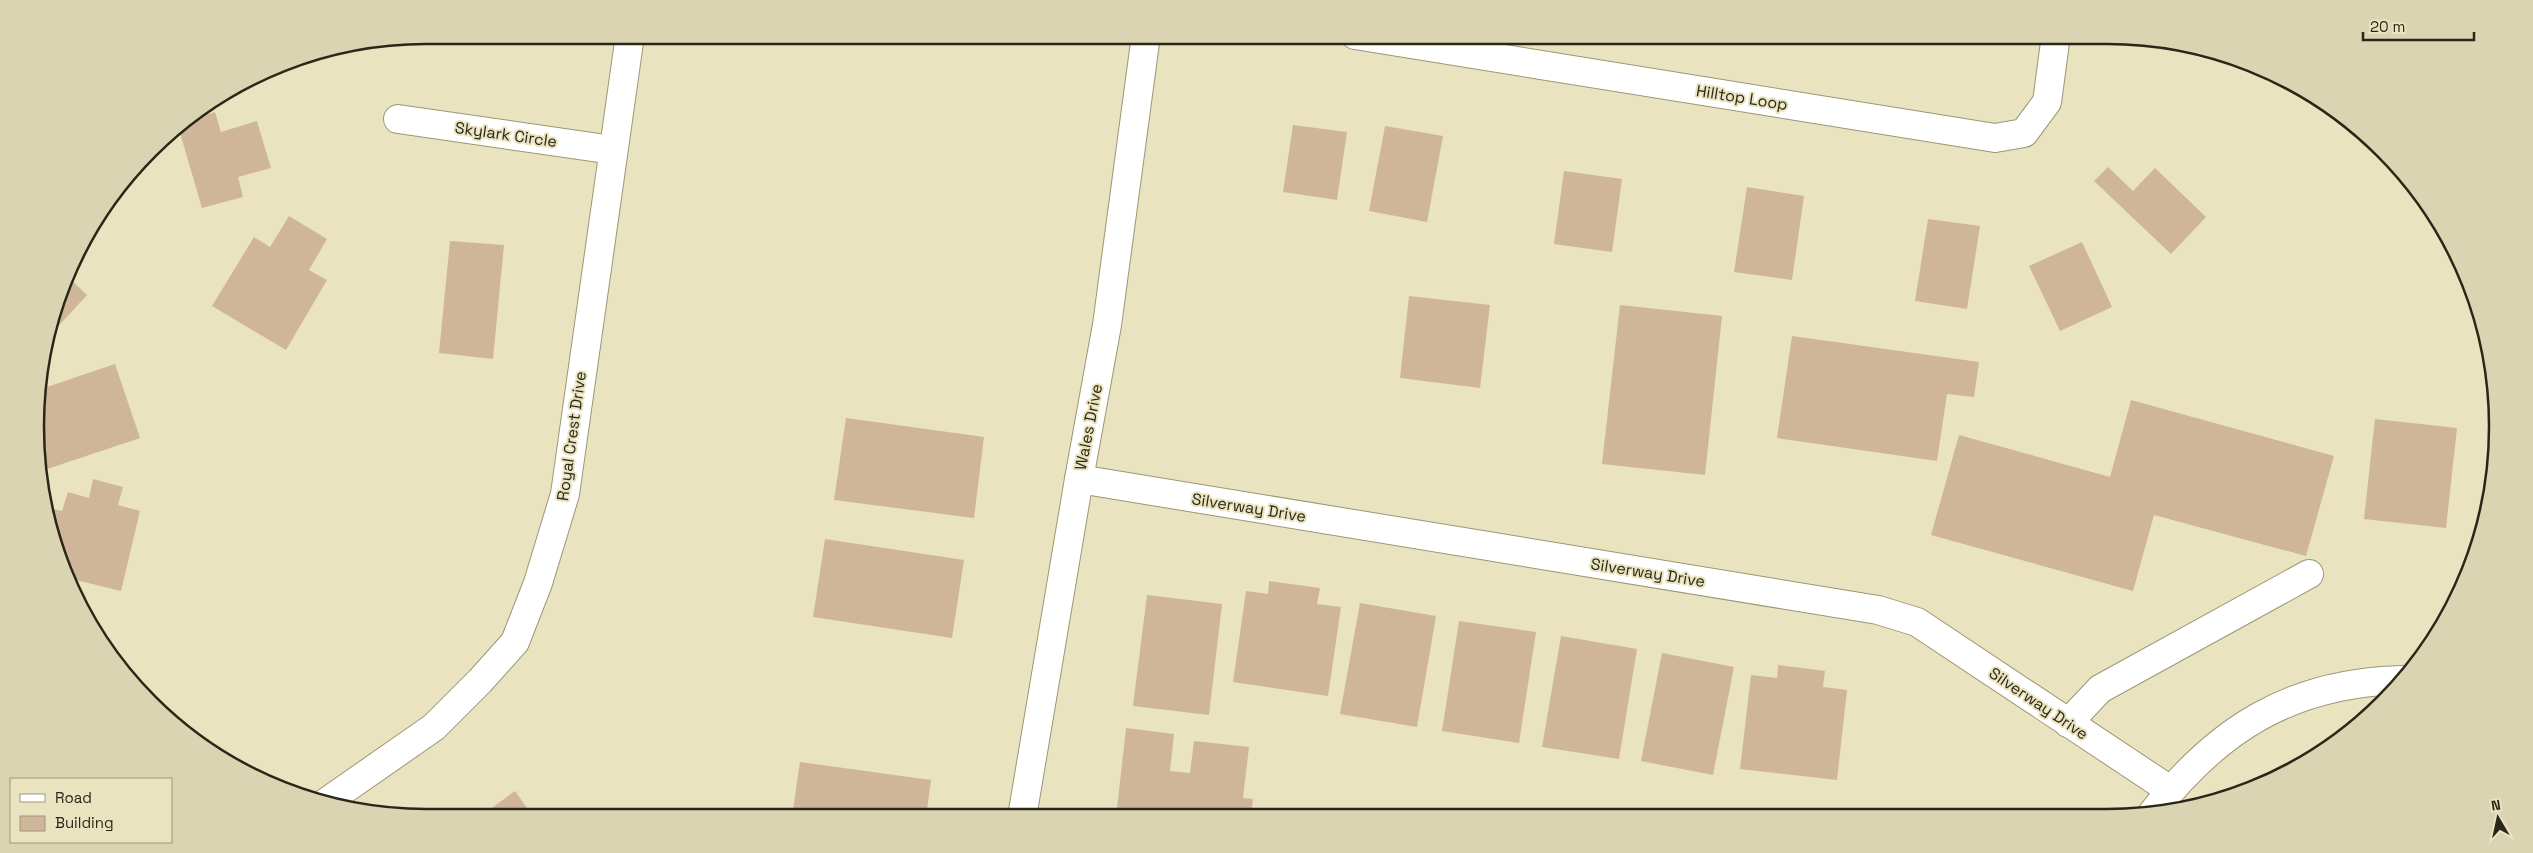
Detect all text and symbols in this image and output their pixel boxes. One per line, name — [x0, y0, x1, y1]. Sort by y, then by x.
scale bar — [2363, 10, 2474, 42]
text: 20 m — [2370, 17, 2405, 36]
street label: Hilltop Loop — [1695, 80, 1789, 115]
street label: Skylark Circle — [453, 117, 558, 152]
street label: Royal Crest Drive — [552, 370, 591, 502]
street label: Wales Drive — [1070, 382, 1107, 472]
street label: Silverway Drive — [1190, 488, 1308, 527]
street label: Silverway Drive — [1589, 553, 1707, 592]
street label: Silverway Drive — [1985, 662, 2092, 744]
legend — [10, 778, 172, 843]
text: Road — [55, 788, 92, 807]
north arrow — [2473, 793, 2523, 843]
text: N — [2490, 796, 2502, 815]
text: Building — [55, 813, 114, 832]

